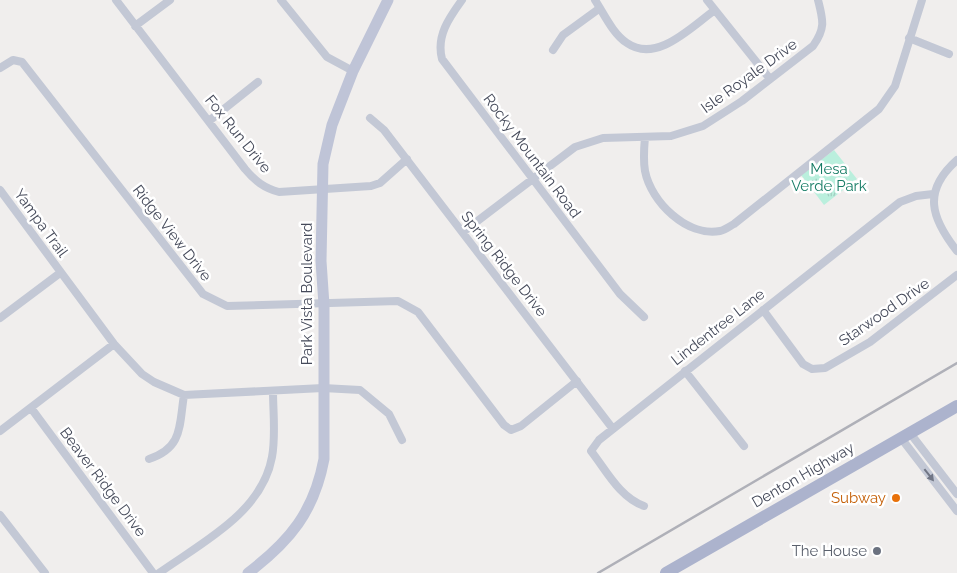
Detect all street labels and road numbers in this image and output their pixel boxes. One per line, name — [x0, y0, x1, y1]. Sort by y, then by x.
street label: Isle Royale Drive — [697, 35, 801, 117]
street label: Rocky Mountain Road — [479, 90, 585, 222]
street label: Fox Run Drive — [201, 91, 275, 177]
street label: Ridge View Drive — [129, 181, 215, 285]
street label: Yampa Trail — [10, 185, 72, 261]
street label: Spring Ridge Drive — [457, 208, 551, 320]
street label: Park Vista Boulevard — [298, 223, 316, 365]
street label: Starwood Drive — [835, 274, 933, 350]
street label: Lindentree Lane — [668, 285, 768, 369]
street label: Beaver Ridge Drive — [56, 424, 150, 540]
street label: Denton Highway — [749, 438, 857, 512]

